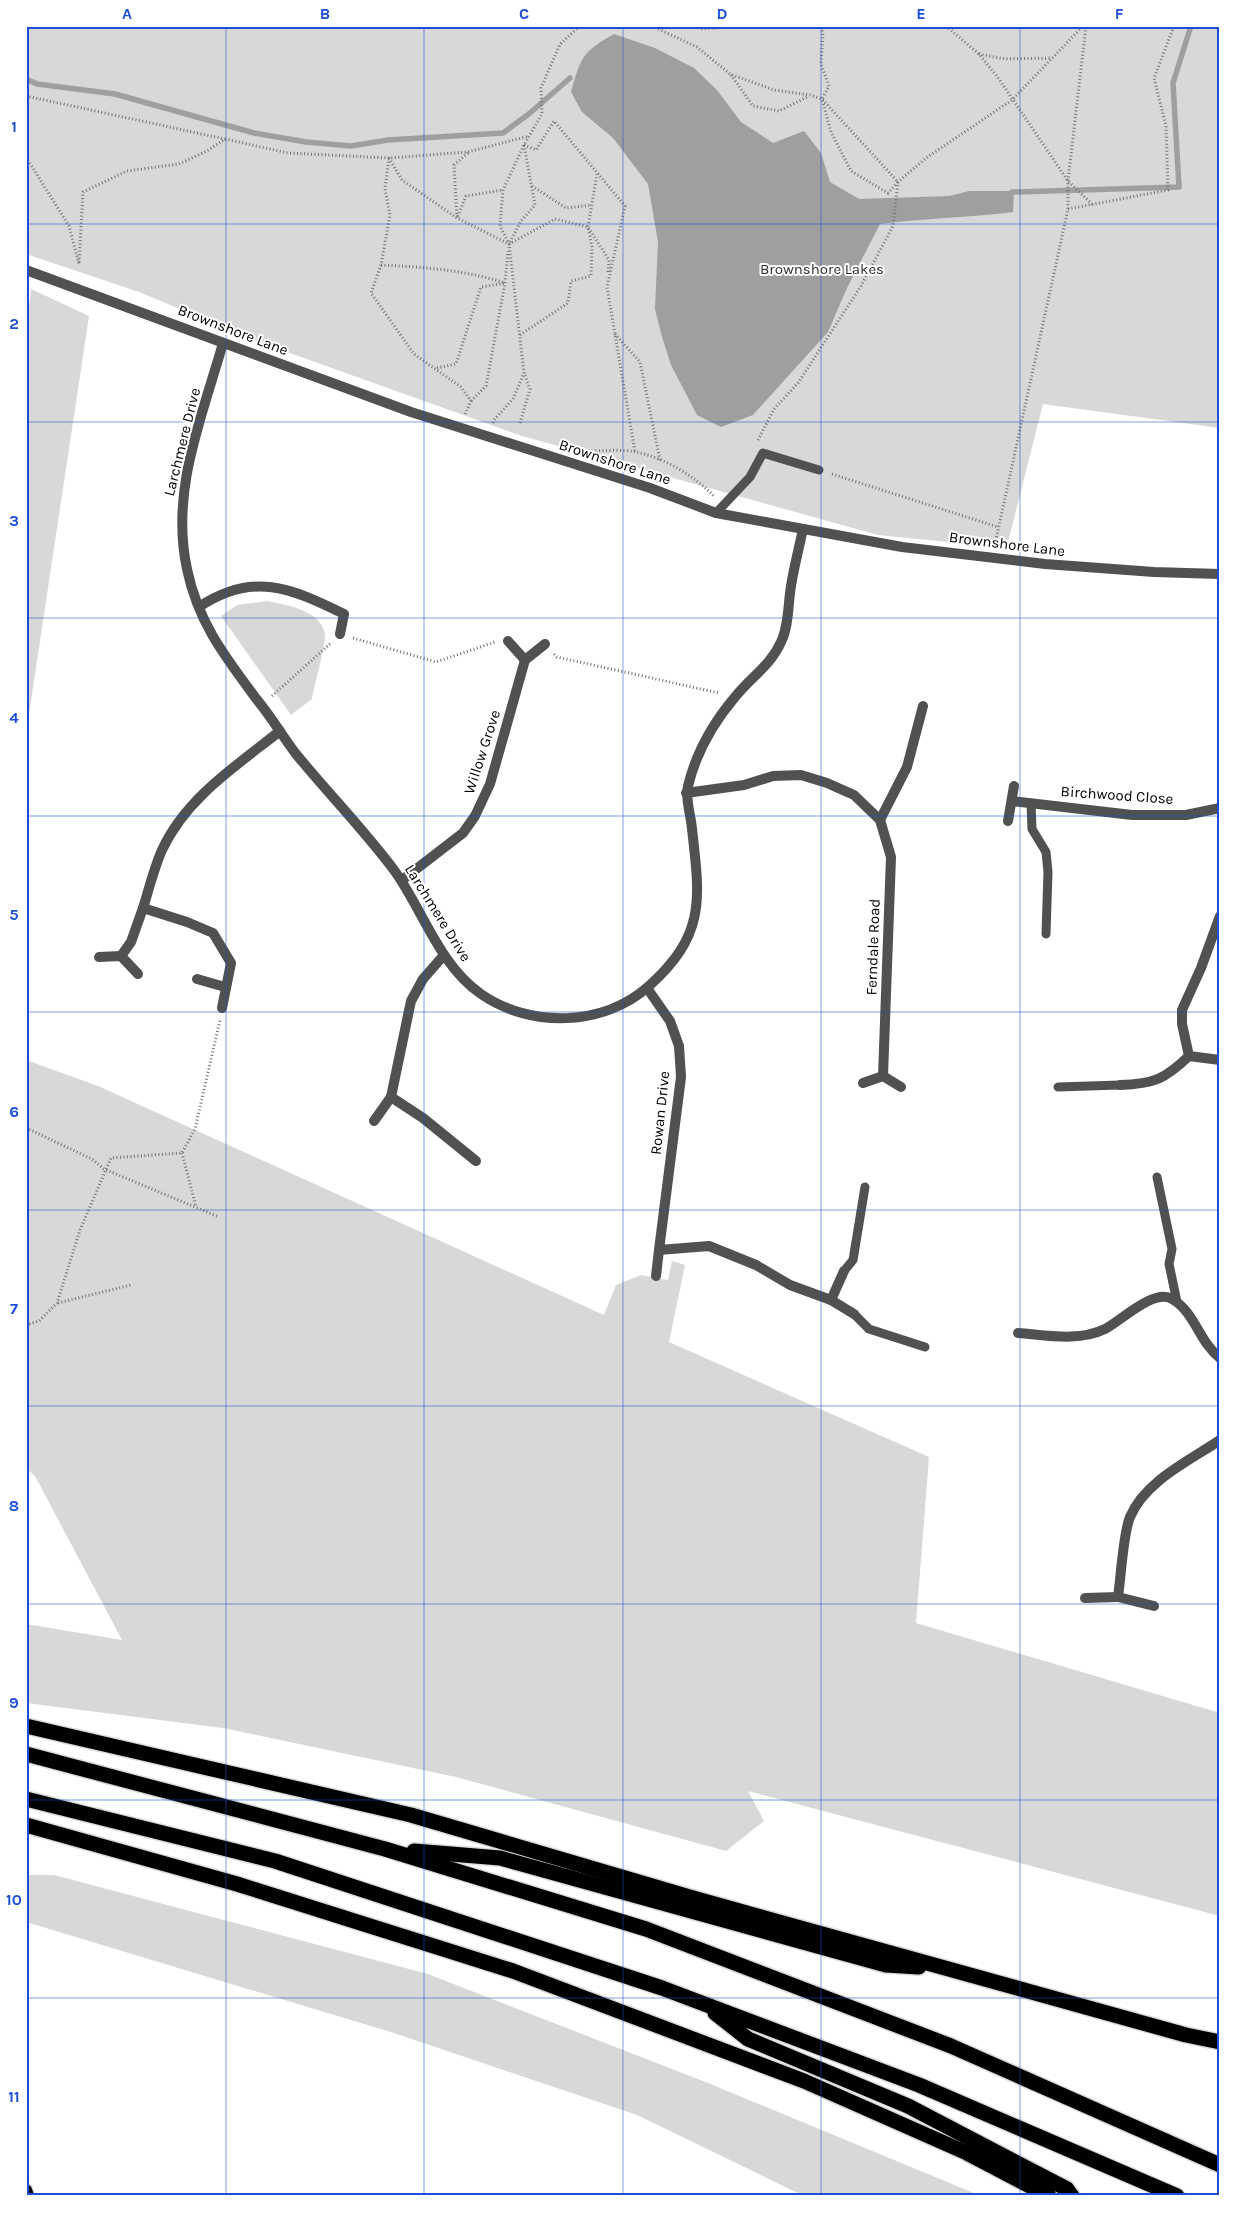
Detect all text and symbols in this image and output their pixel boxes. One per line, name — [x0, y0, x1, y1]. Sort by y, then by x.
text: A — [122, 4, 132, 23]
text: B — [320, 4, 330, 23]
text: C — [519, 4, 529, 23]
text: D — [717, 4, 728, 23]
text: E — [916, 4, 926, 23]
text: F — [1115, 4, 1124, 23]
text: 1 — [11, 117, 17, 136]
park label: Brownshore Lakes — [760, 260, 884, 278]
street label: Brownshore Lane — [175, 301, 291, 359]
text: 2 — [9, 314, 19, 333]
street label: Larchmere Drive — [160, 386, 204, 498]
street label: Brownshore Lane — [557, 435, 673, 489]
text: 3 — [9, 511, 19, 530]
street label: Brownshore Lane — [948, 528, 1066, 560]
text: 4 — [9, 708, 19, 727]
street label: Willow Grove — [460, 708, 504, 796]
street label: Birchwood Close — [1060, 782, 1174, 808]
street label: Larchmere Drive — [401, 861, 475, 965]
street label: Ferndale Road — [862, 898, 884, 996]
text: 5 — [9, 905, 19, 924]
street label: Rowan Drive — [647, 1070, 673, 1156]
text: 6 — [9, 1102, 19, 1121]
text: 7 — [10, 1299, 18, 1318]
text: 8 — [9, 1496, 19, 1515]
text: 9 — [9, 1693, 19, 1712]
text: 10 — [6, 1890, 22, 1909]
text: 11 — [8, 2087, 20, 2106]

